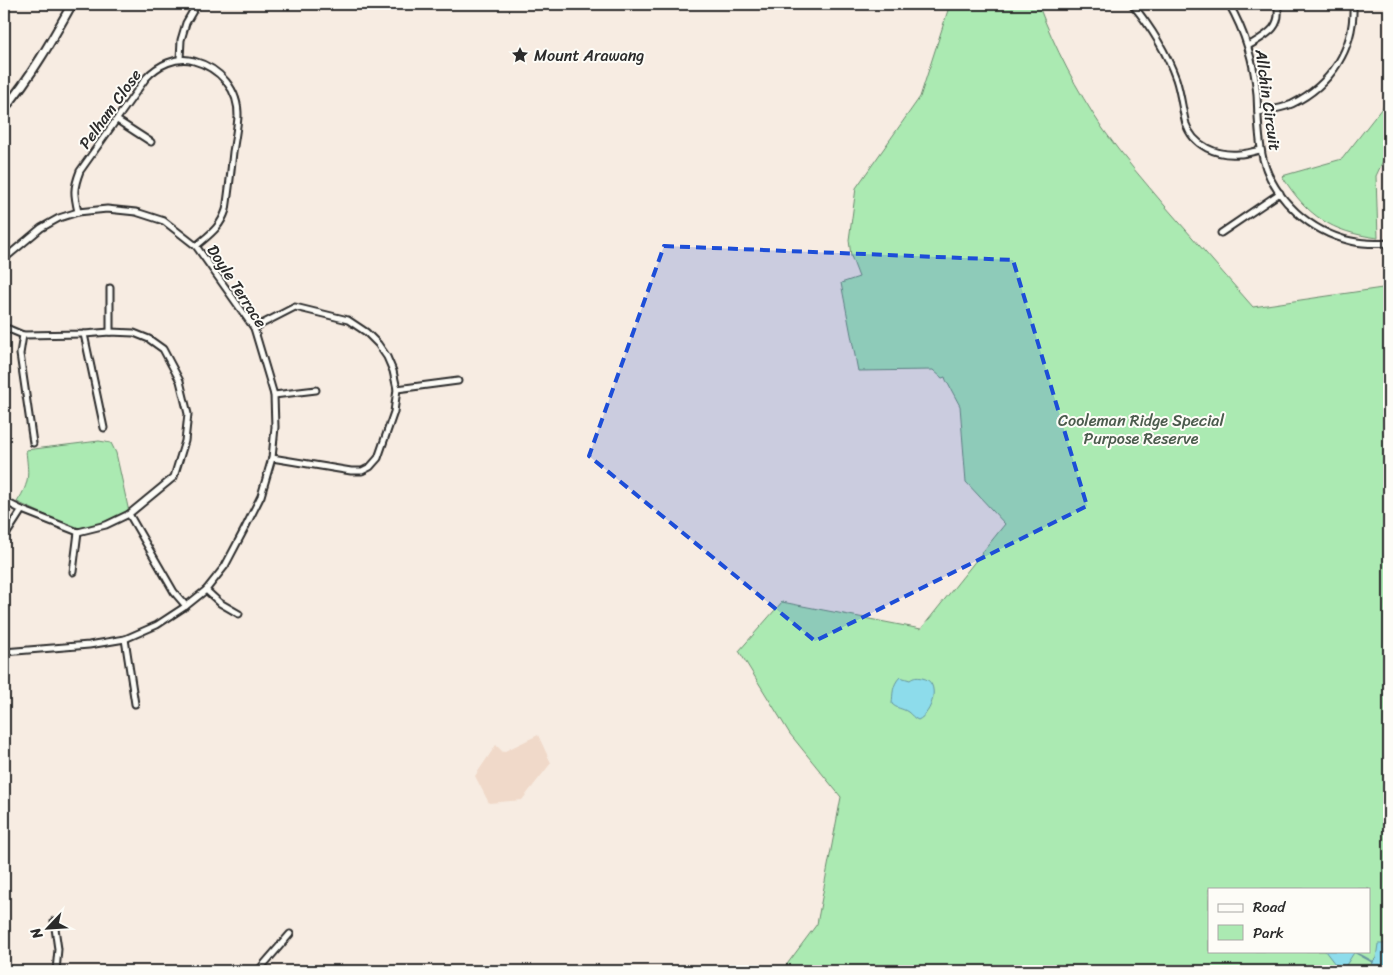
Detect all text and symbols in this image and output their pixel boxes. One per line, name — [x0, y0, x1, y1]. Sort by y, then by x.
place label: Mount Arawang — [534, 41, 644, 70]
place icon: Mount Arawang — [510, 45, 530, 65]
street label: Allchin Circuit — [1246, 46, 1289, 153]
street label: Pelham Close — [71, 63, 149, 155]
street label: Doyle Terrace — [199, 238, 275, 334]
park label: Cooleman Ridge Special Purpose Reserve — [1058, 406, 1224, 453]
legend — [1208, 888, 1370, 952]
text: Road — [1253, 894, 1286, 920]
north arrow — [22, 902, 72, 952]
text: Park — [1253, 920, 1284, 946]
text: N — [23, 923, 50, 944]

